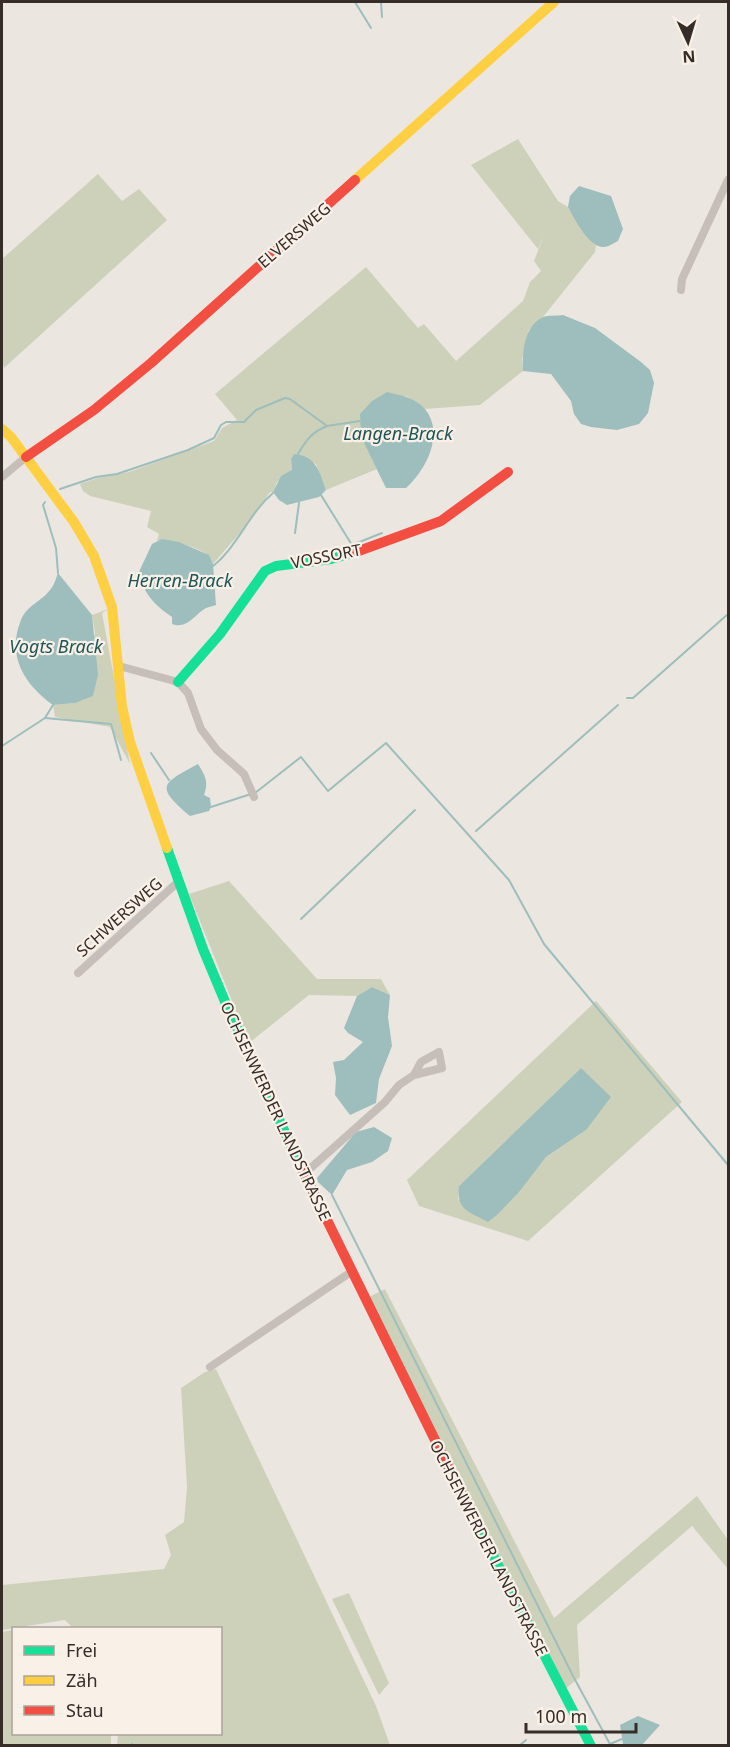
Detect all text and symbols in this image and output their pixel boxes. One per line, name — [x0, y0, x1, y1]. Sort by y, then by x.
north arrow — [658, 12, 718, 72]
text: N — [682, 46, 696, 68]
street label: ELVERSWEG — [253, 197, 335, 273]
water label: Langen-Brack — [343, 421, 454, 445]
street label: VOSSORT — [289, 538, 363, 574]
water label: Herren-Brack — [127, 568, 234, 592]
water label: Vogts Brack — [9, 634, 104, 658]
street label: SCHWERSWEG — [71, 872, 167, 962]
street label: OCHSENWERDER LANDSTRASSE — [215, 998, 337, 1224]
street label: OCHSENWERDER LANDSTRASSE — [425, 1436, 553, 1660]
legend — [12, 1627, 222, 1735]
text: Frei — [66, 1638, 97, 1662]
text: Zäh — [66, 1668, 98, 1692]
scale bar — [526, 1696, 636, 1734]
text: Stau — [66, 1698, 104, 1722]
text: 100 m — [535, 1704, 587, 1728]

